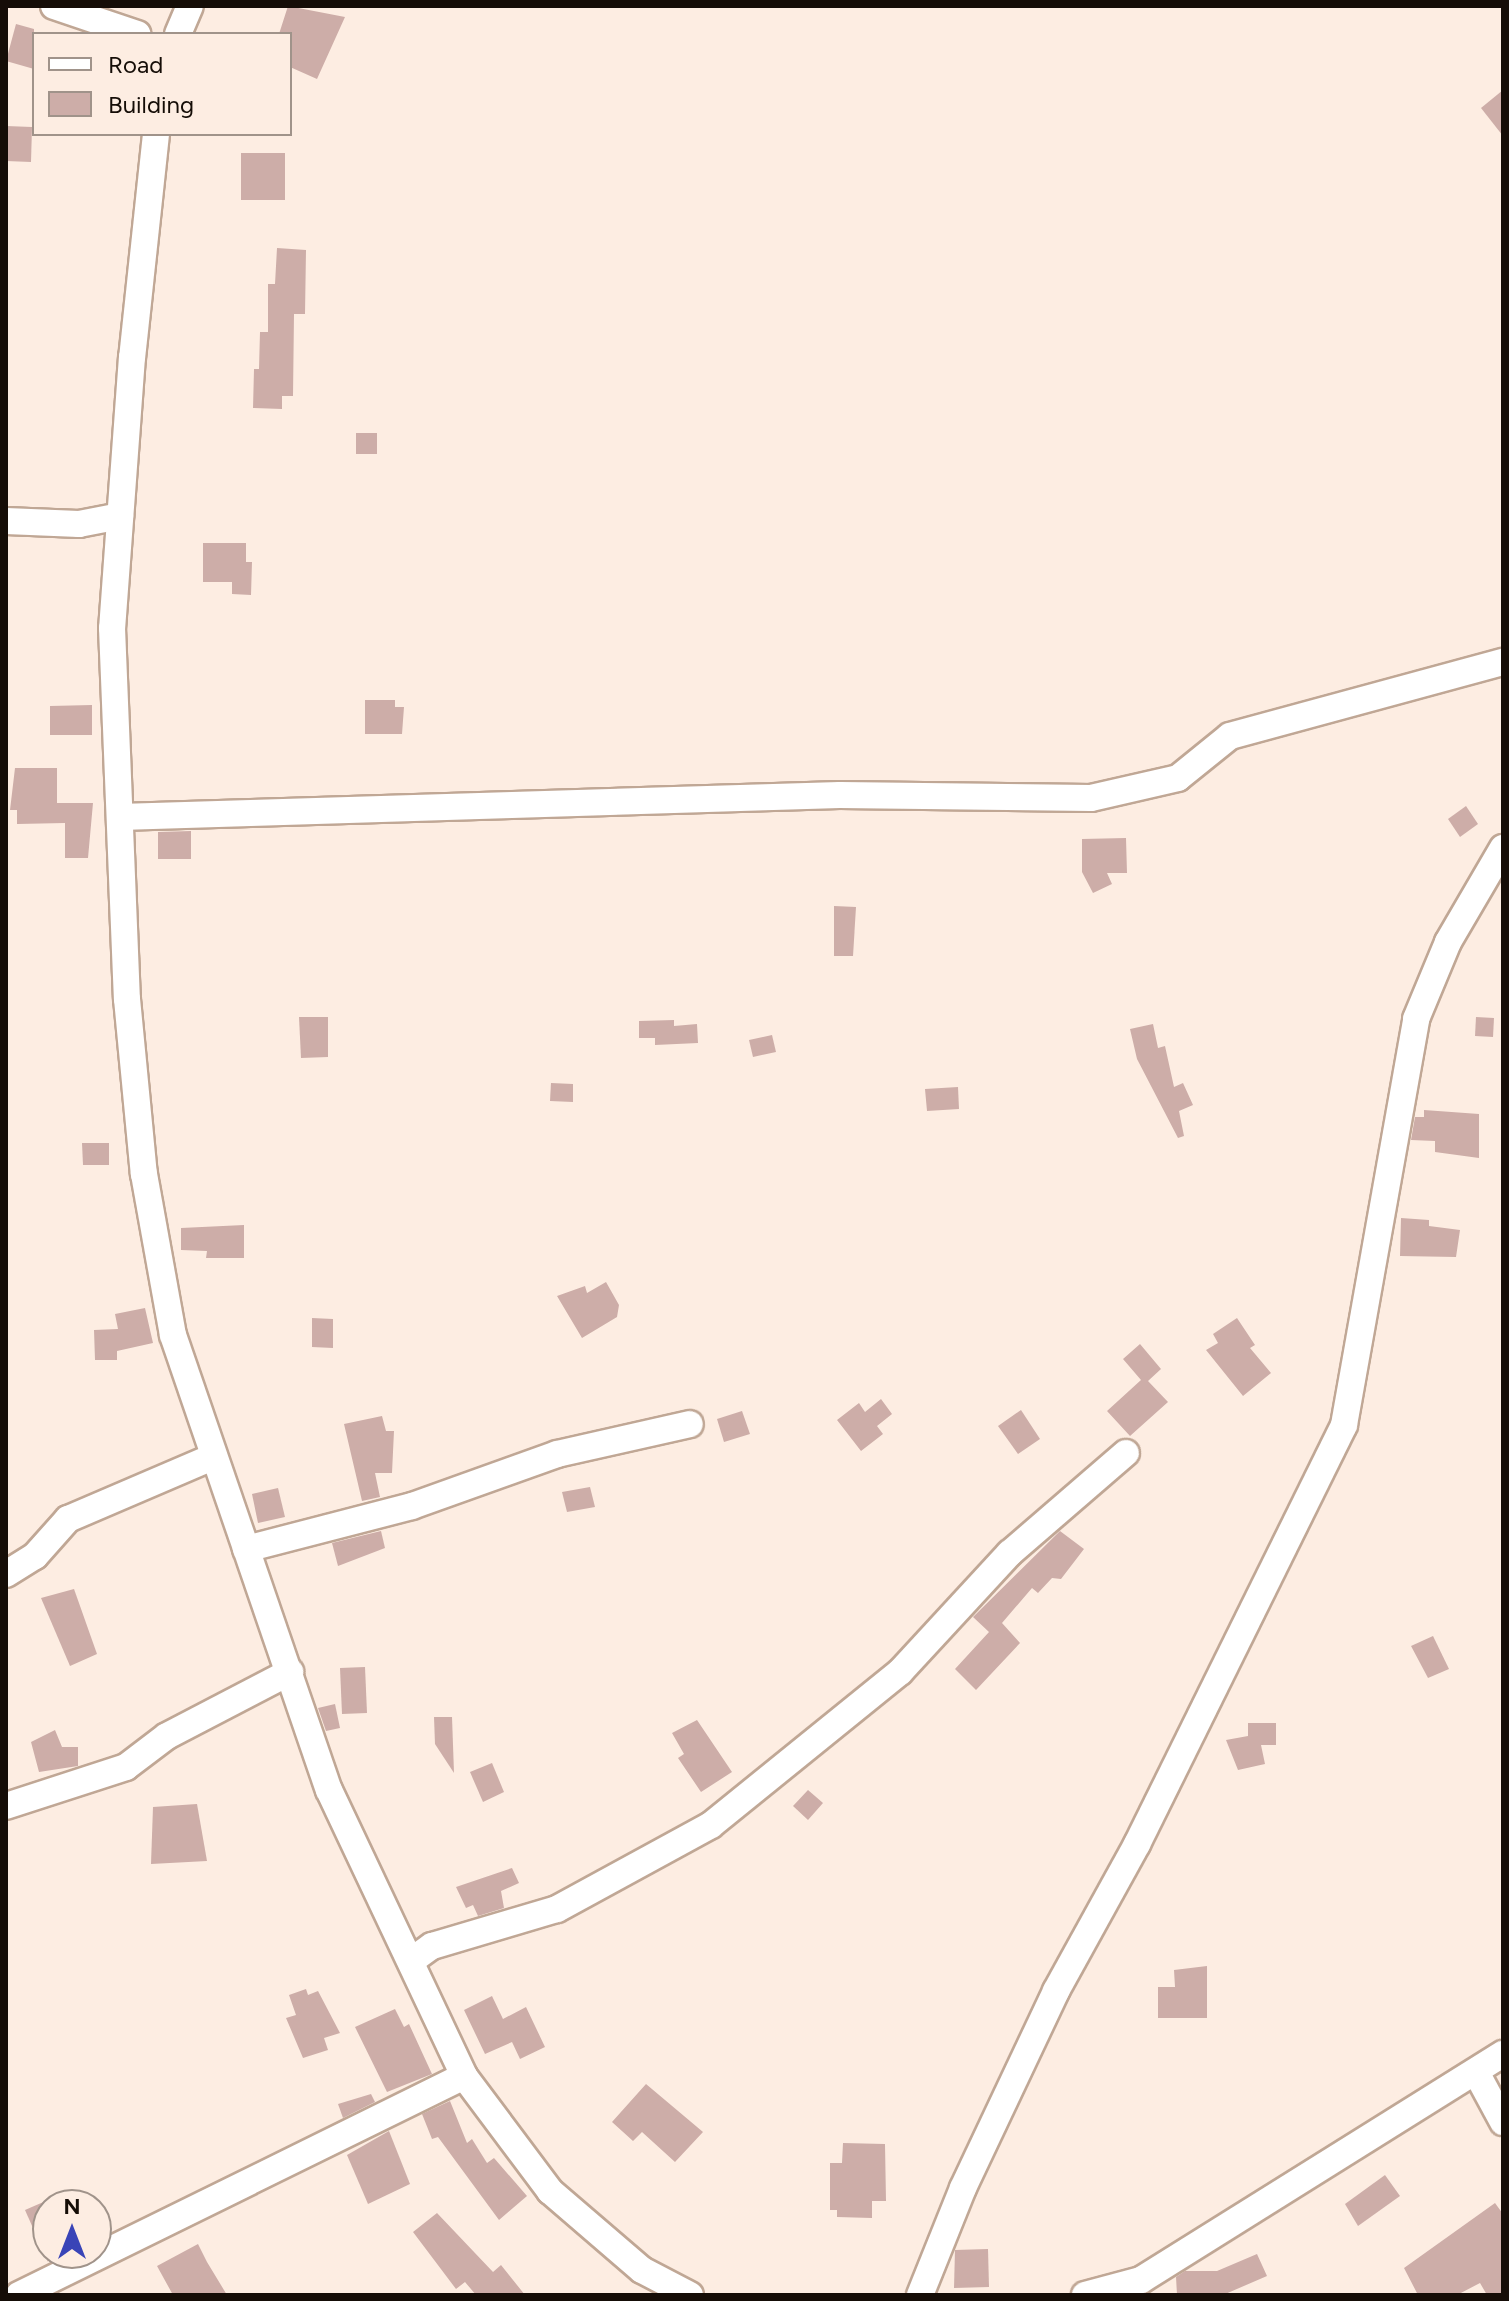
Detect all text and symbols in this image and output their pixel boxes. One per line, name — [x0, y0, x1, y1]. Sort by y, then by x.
legend — [32, 32, 292, 136]
text: Road — [108, 50, 163, 79]
text: Building — [108, 90, 194, 119]
north arrow — [32, 2189, 112, 2269]
text: N — [63, 2193, 81, 2220]

